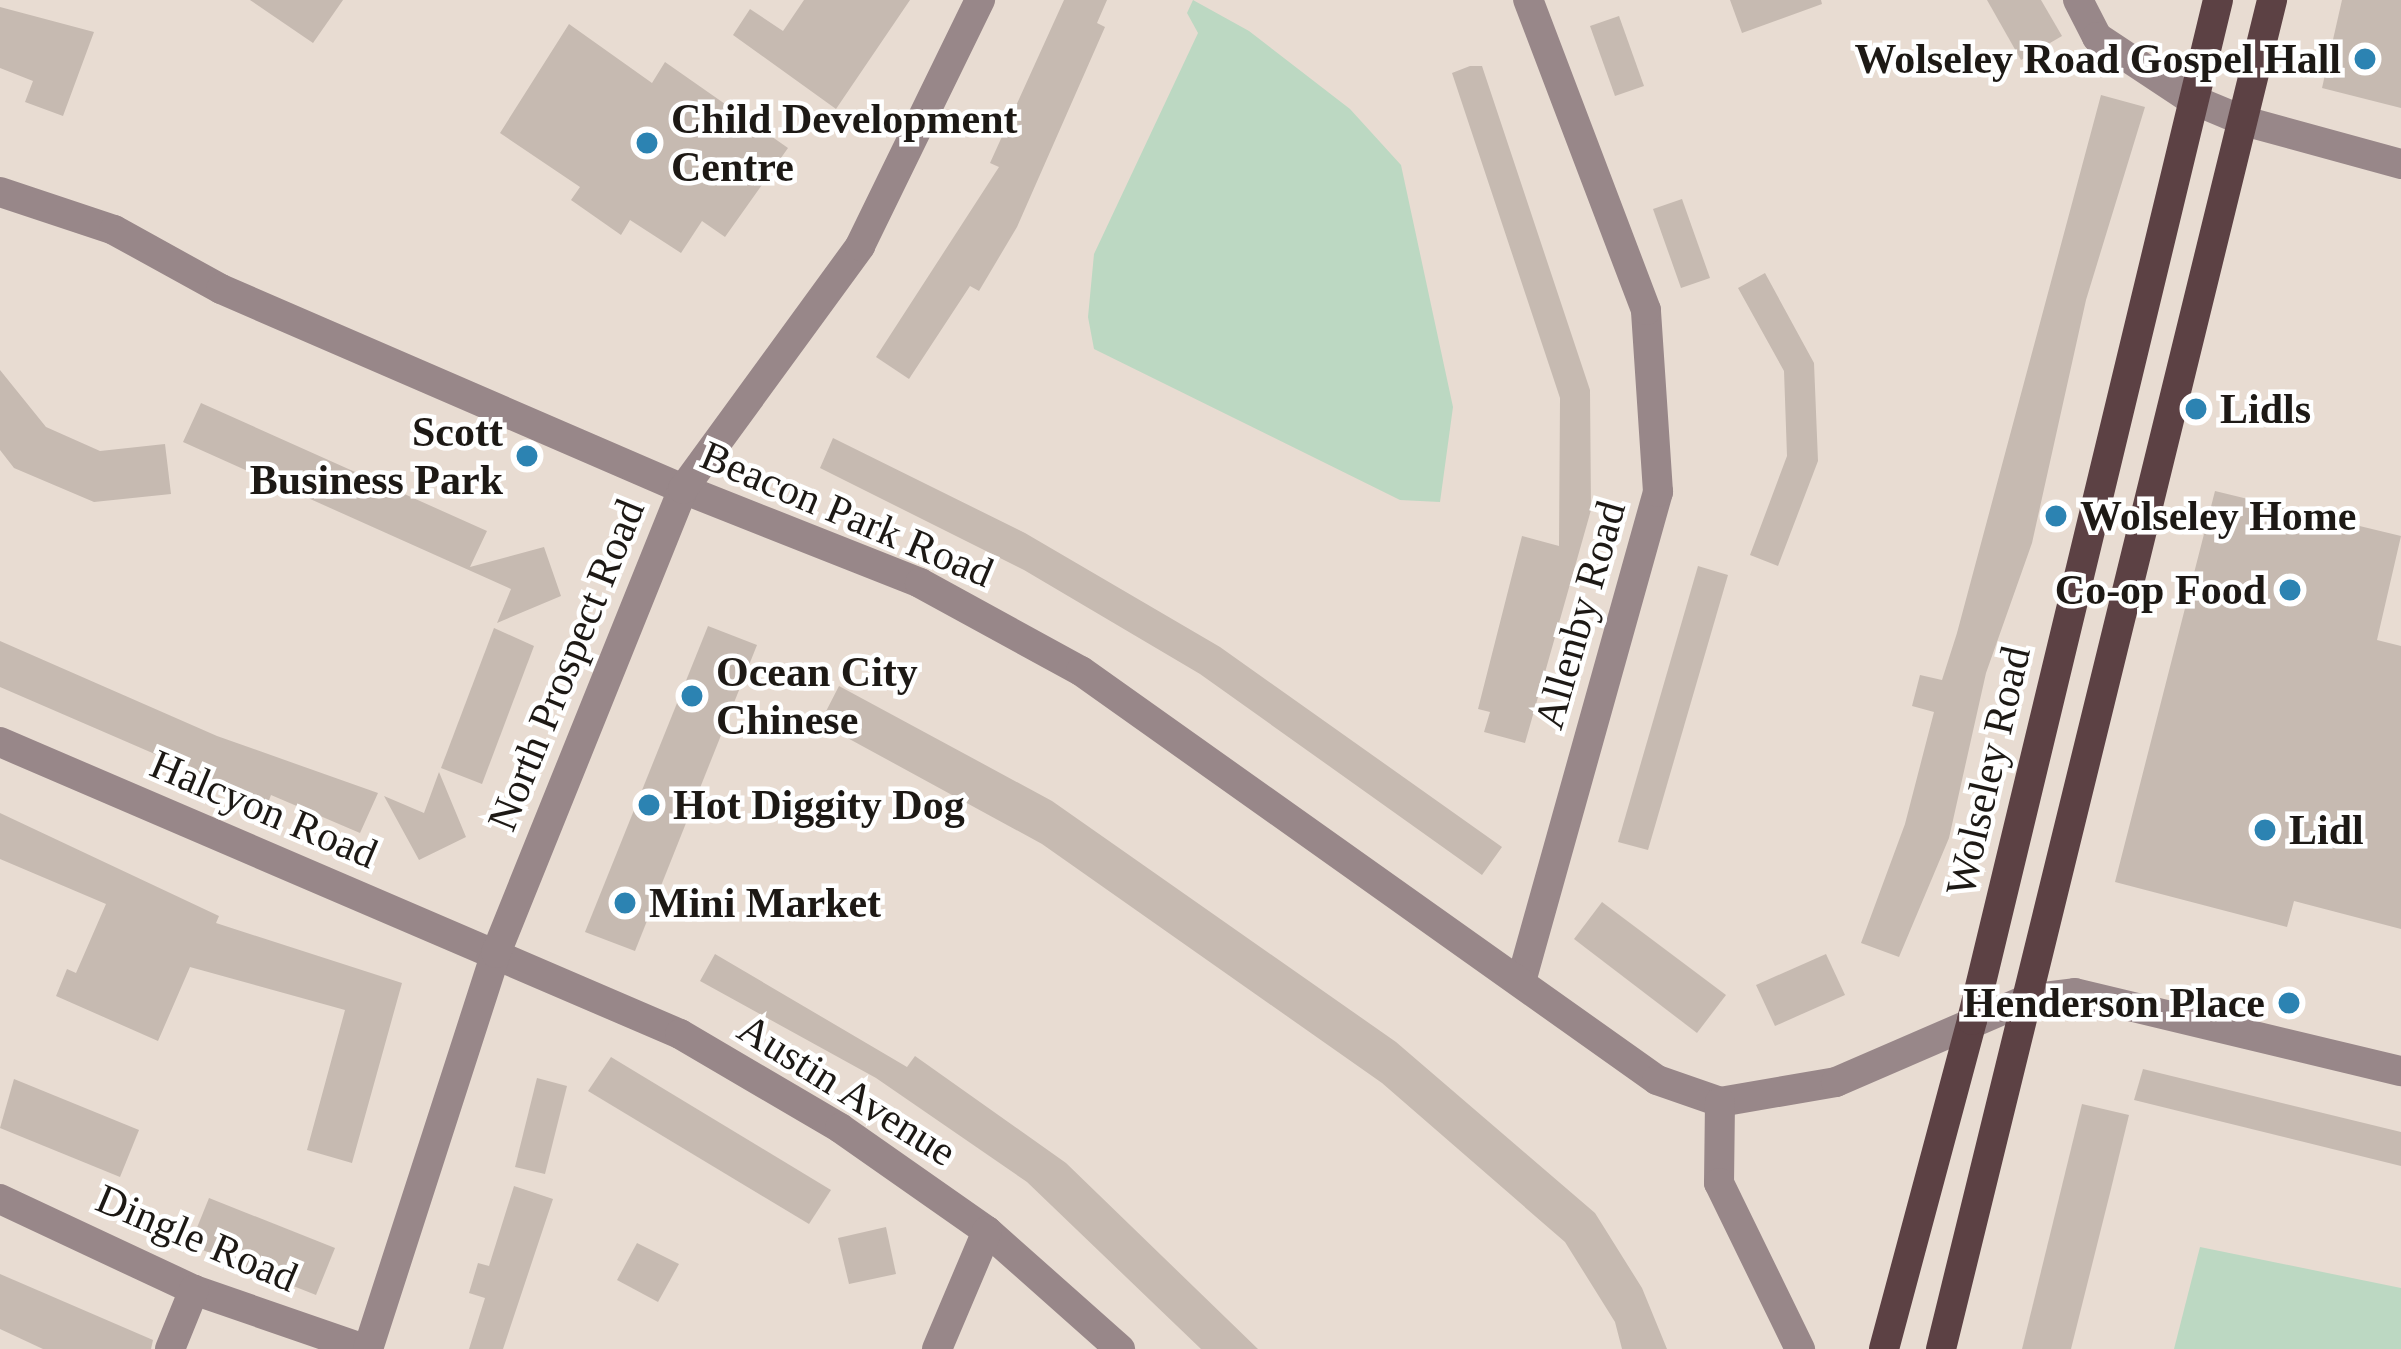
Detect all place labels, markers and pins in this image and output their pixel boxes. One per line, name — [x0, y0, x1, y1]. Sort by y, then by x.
place label: Wolseley Road Gospel Hall — [1854, 34, 2341, 84]
marker: Wolseley Road Gospel Hall — [2352, 46, 2378, 72]
place label: Child Development Centre — [671, 94, 1017, 192]
marker: Child Development Centre — [634, 130, 660, 156]
place label: Lidls — [2220, 384, 2311, 434]
marker: Lidls — [2183, 396, 2209, 422]
place label: Scott Business Park — [250, 407, 503, 506]
marker: Scott Business Park — [514, 443, 540, 469]
place label: Wolseley Home — [2080, 491, 2356, 541]
marker: Wolseley Home — [2043, 503, 2069, 529]
place label: Co-op Food — [2055, 565, 2266, 615]
marker: Co-op Food — [2277, 577, 2303, 603]
place label: Ocean City Chinese — [716, 647, 918, 746]
marker: Ocean City Chinese — [679, 683, 705, 709]
place label: Hot Diggity Dog — [673, 780, 965, 830]
marker: Hot Diggity Dog — [636, 792, 662, 818]
place label: Lidl — [2289, 805, 2364, 855]
marker: Lidl — [2252, 817, 2278, 843]
place label: Mini Market — [649, 878, 881, 928]
marker: Mini Market — [612, 890, 638, 916]
place label: Henderson Place — [1963, 978, 2265, 1028]
marker: Henderson Place — [2276, 990, 2302, 1016]

